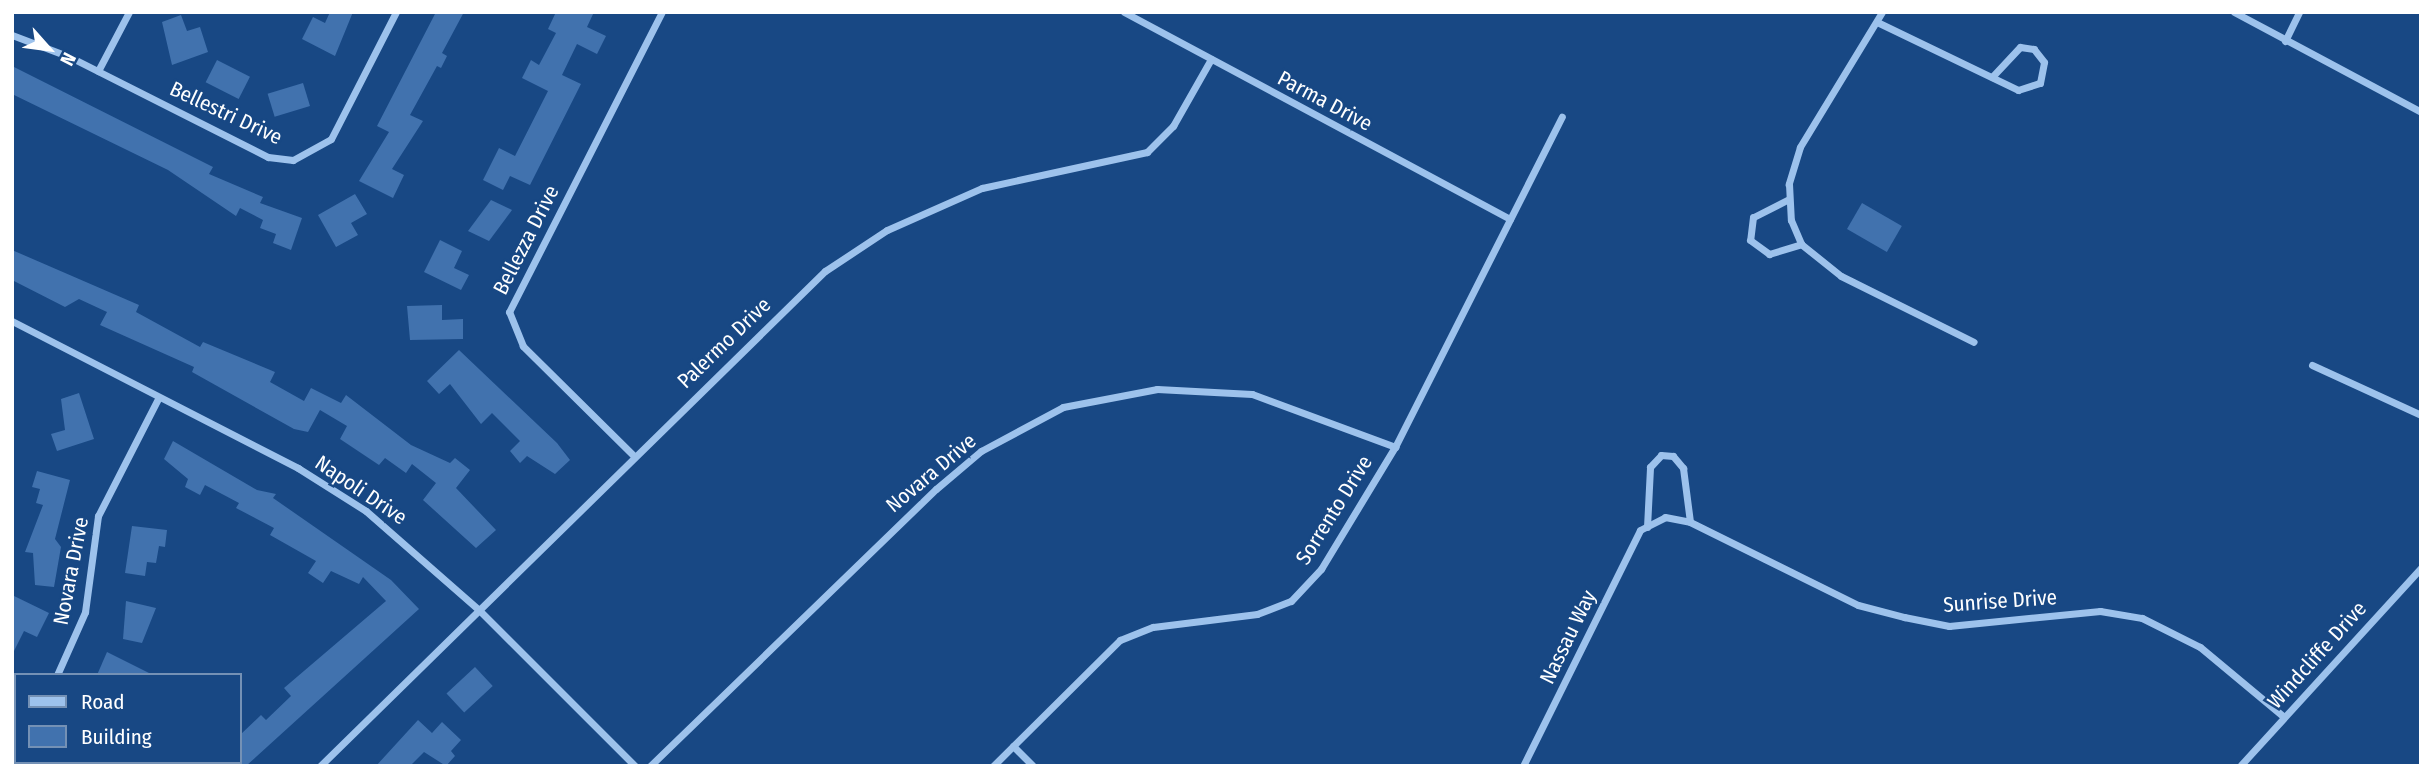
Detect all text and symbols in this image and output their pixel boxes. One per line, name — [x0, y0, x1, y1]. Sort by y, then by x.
north arrow — [14, 14, 84, 84]
text: N — [55, 49, 81, 70]
street label: Parma Drive — [1273, 66, 1377, 136]
street label: Bellestri Drive — [166, 76, 286, 150]
street label: Bellezza Drive — [488, 181, 564, 299]
street label: Palermo Drive — [672, 292, 776, 394]
street label: Novara Drive — [881, 428, 981, 518]
street label: Napoli Drive — [310, 450, 412, 530]
street label: Sorrento Drive — [1290, 451, 1378, 569]
street label: Novara Drive — [48, 515, 94, 627]
street label: Sunrise Drive — [1942, 584, 2058, 618]
street label: Nassau Way — [1535, 586, 1601, 688]
street label: Windcliffe Drive — [2262, 596, 2372, 714]
legend — [14, 673, 242, 764]
text: Road — [81, 689, 125, 715]
text: Building — [81, 724, 152, 750]

